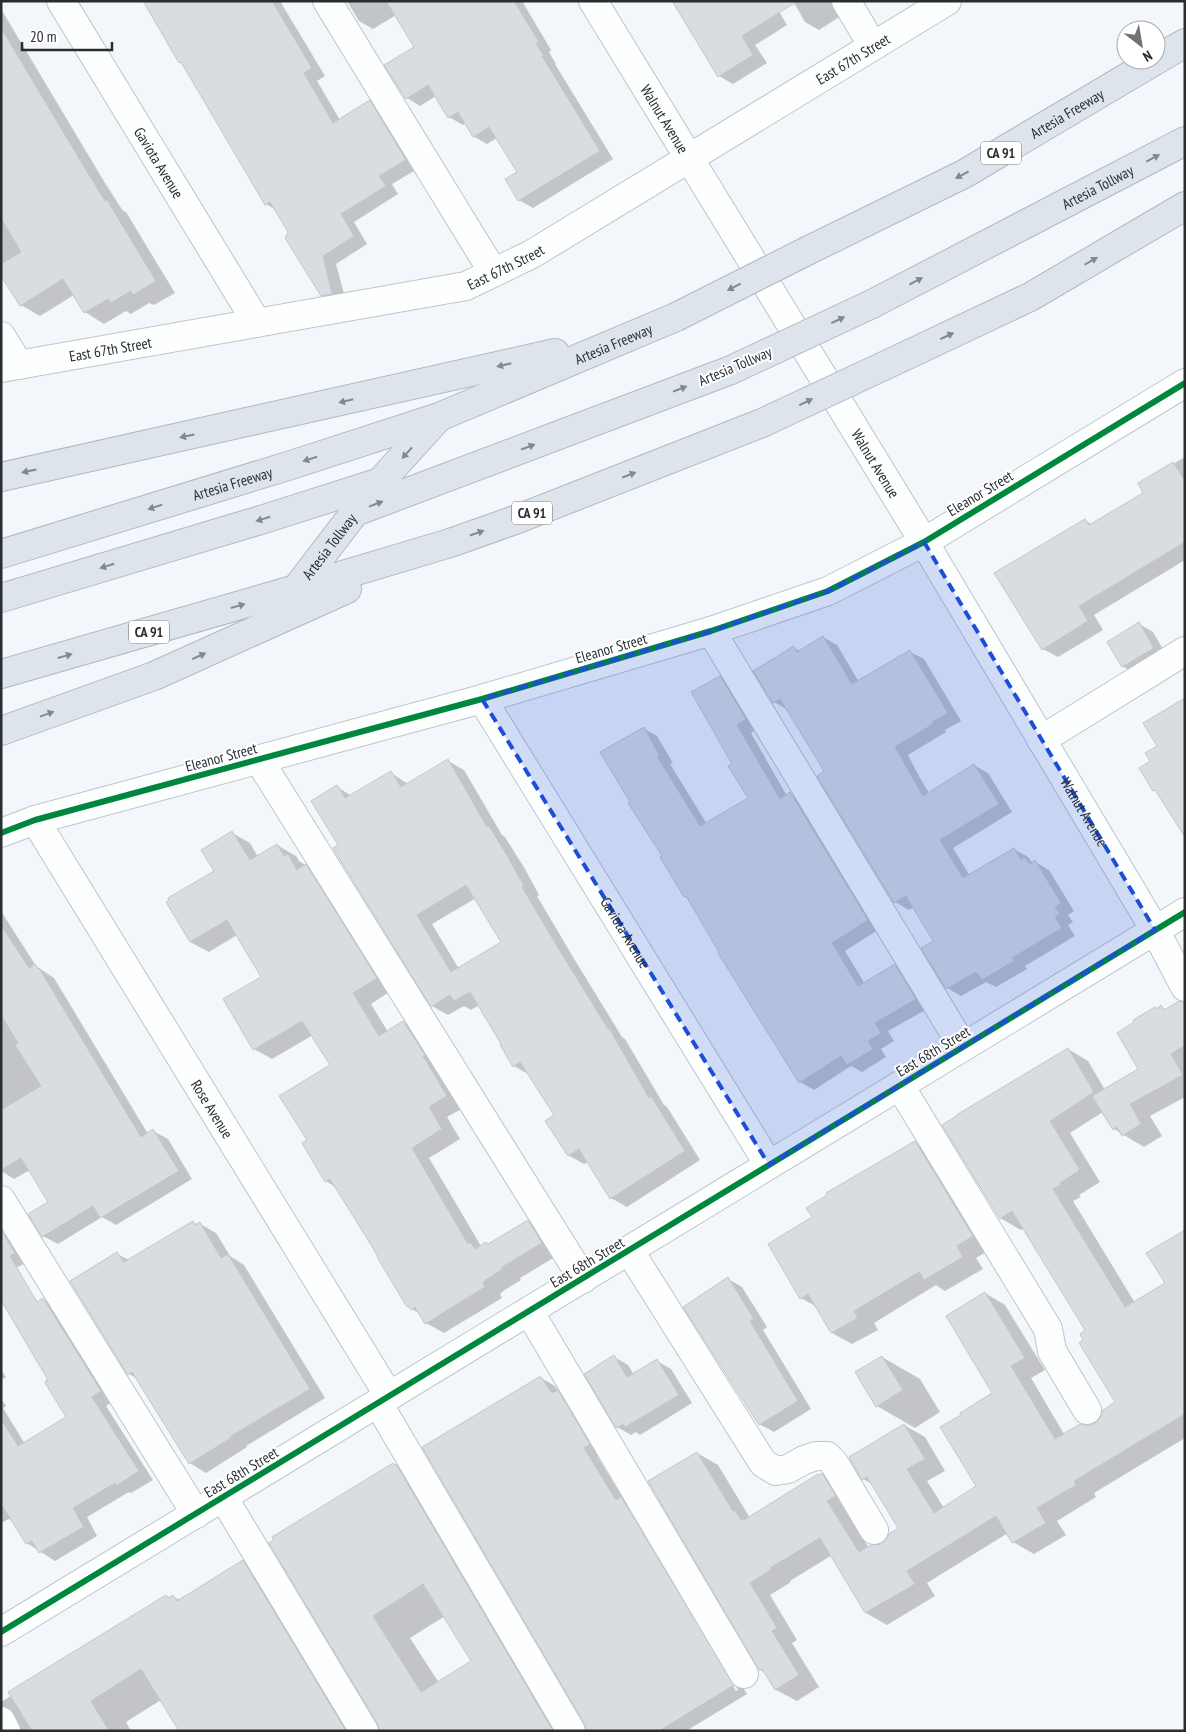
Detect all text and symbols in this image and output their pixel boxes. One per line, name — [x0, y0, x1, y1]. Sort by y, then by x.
scale bar — [22, 20, 112, 52]
north arrow — [1116, 20, 1166, 70]
text: 20 m — [30, 27, 56, 46]
street label: East 67th Street — [812, 29, 893, 88]
text: N — [1140, 46, 1156, 66]
street label: Walnut Avenue — [637, 81, 693, 157]
street label: Artesia Freeway — [1026, 84, 1107, 142]
street label: Gaviota Avenue — [130, 123, 188, 202]
road number: CA 91 — [981, 142, 1021, 164]
one-way arrow — [1146, 154, 1160, 162]
street label: Artesia Tollway — [1058, 160, 1137, 213]
one-way arrow — [955, 171, 969, 179]
street label: East 67th Street — [464, 240, 547, 294]
one-way arrow — [1084, 257, 1099, 265]
one-way arrow — [908, 277, 923, 285]
one-way arrow — [727, 283, 742, 291]
one-way arrow — [831, 316, 845, 324]
street label: Artesia Freeway — [572, 319, 655, 368]
street label: East 67th Street — [68, 332, 153, 365]
one-way arrow — [940, 332, 954, 340]
street label: Artesia Tollway — [695, 342, 775, 390]
one-way arrow — [497, 361, 512, 369]
one-way arrow — [672, 385, 687, 392]
one-way arrow — [337, 397, 353, 405]
one-way arrow — [799, 398, 813, 406]
street label: Walnut Avenue — [848, 425, 904, 501]
one-way arrow — [180, 432, 195, 440]
one-way arrow — [520, 443, 535, 450]
one-way arrow — [401, 446, 412, 459]
one-way arrow — [302, 455, 317, 463]
street label: Artesia Freeway — [190, 462, 275, 504]
street label: Eleanor Street — [944, 466, 1016, 520]
one-way arrow — [21, 467, 36, 475]
one-way arrow — [621, 471, 636, 479]
one-way arrow — [368, 500, 383, 507]
road number: CA 91 — [512, 502, 552, 524]
one-way arrow — [147, 504, 162, 512]
street label: Artesia Tollway — [298, 509, 360, 583]
one-way arrow — [255, 516, 270, 524]
one-way arrow — [469, 529, 484, 536]
one-way arrow — [100, 563, 115, 571]
one-way arrow — [230, 601, 245, 609]
road number: CA 91 — [129, 620, 169, 644]
street label: Eleanor Street — [573, 629, 649, 667]
one-way arrow — [58, 651, 73, 659]
one-way arrow — [192, 651, 206, 659]
one-way arrow — [40, 710, 55, 718]
street label: Eleanor Street — [183, 738, 259, 776]
street label: Walnut Avenue — [1057, 774, 1112, 850]
street label: Gaviota Avenue — [597, 893, 655, 971]
street label: East 68th Street — [892, 1021, 974, 1081]
street label: Rose Avenue — [187, 1076, 238, 1142]
street label: East 68th Street — [546, 1232, 628, 1292]
street label: East 68th Street — [200, 1442, 282, 1502]

